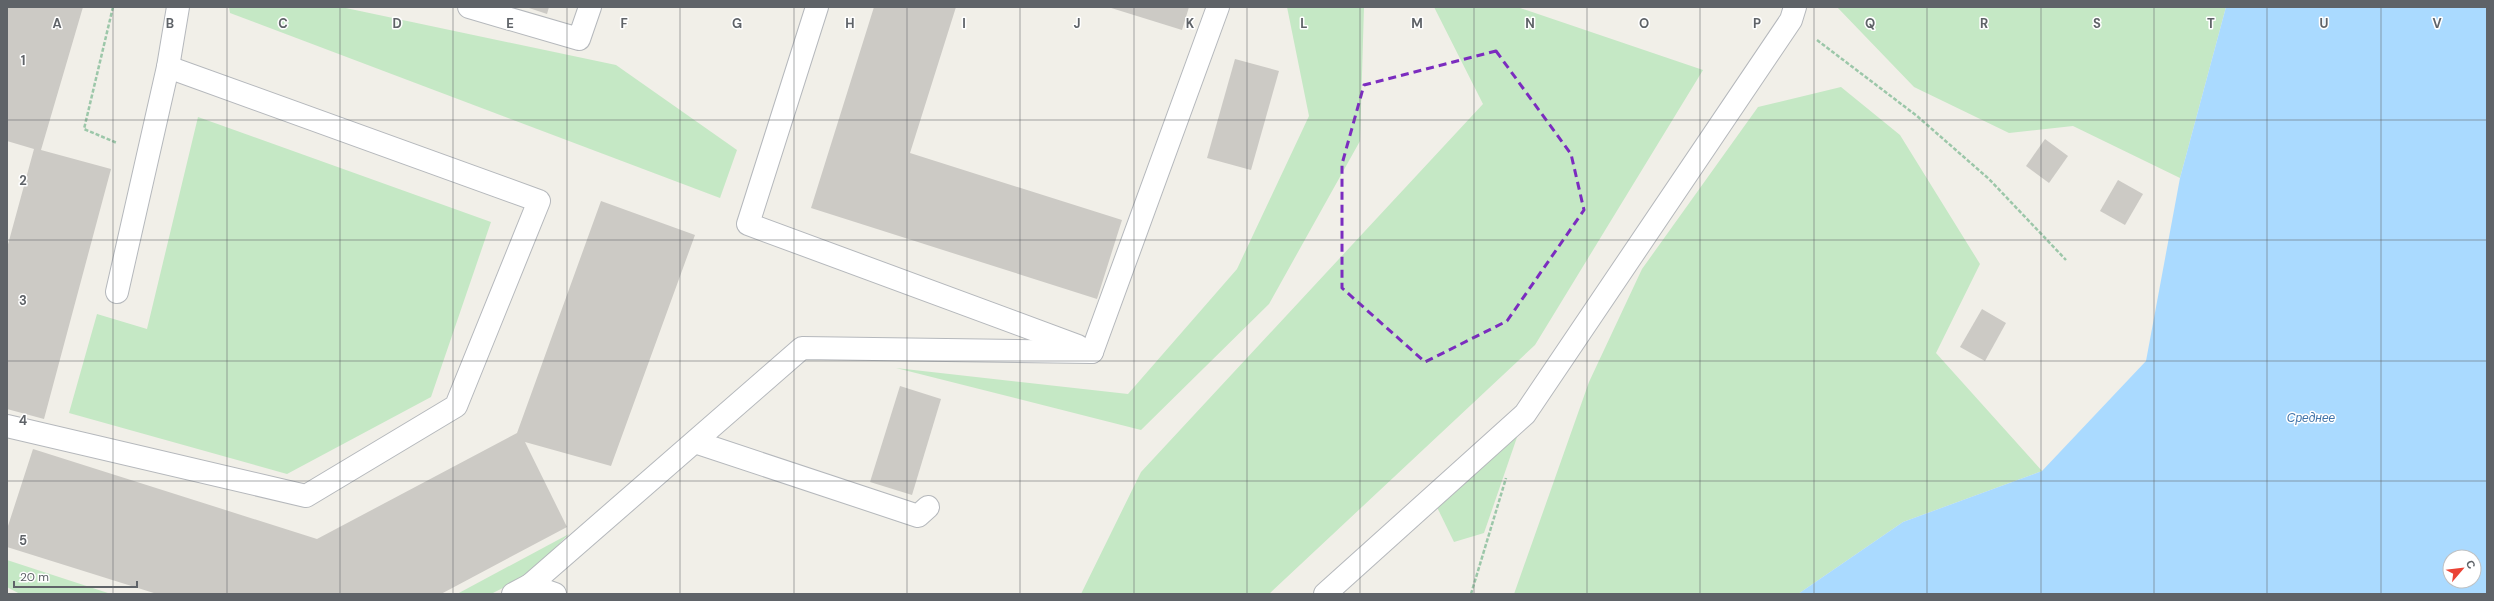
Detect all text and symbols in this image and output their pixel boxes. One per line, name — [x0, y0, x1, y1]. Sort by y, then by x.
text: A — [52, 15, 62, 32]
text: B — [166, 15, 174, 32]
text: C — [278, 15, 288, 32]
text: D — [392, 15, 402, 32]
text: E — [506, 15, 514, 32]
text: F — [620, 15, 628, 32]
text: G — [732, 15, 742, 32]
text: H — [845, 15, 855, 32]
text: I — [962, 15, 966, 32]
text: J — [1073, 15, 1081, 32]
text: K — [1186, 15, 1195, 32]
text: L — [1300, 15, 1308, 32]
text: M — [1411, 15, 1423, 32]
text: N — [1525, 15, 1535, 32]
text: O — [1639, 15, 1649, 32]
text: P — [1753, 15, 1761, 32]
text: Q — [1865, 15, 1875, 32]
text: R — [1980, 15, 1988, 32]
text: S — [2093, 15, 2101, 32]
text: T — [2207, 15, 2215, 32]
text: U — [2320, 15, 2329, 32]
text: V — [2432, 15, 2442, 32]
text: 1 — [21, 52, 25, 69]
text: 2 — [19, 172, 27, 189]
text: 3 — [19, 292, 27, 309]
water label: Среднее — [2287, 410, 2336, 426]
text: 4 — [19, 412, 27, 429]
text: 5 — [19, 532, 27, 549]
north arrow — [2442, 549, 2482, 589]
text: С — [2463, 558, 2479, 571]
scale bar — [14, 563, 137, 589]
text: 20 m — [20, 569, 49, 585]

